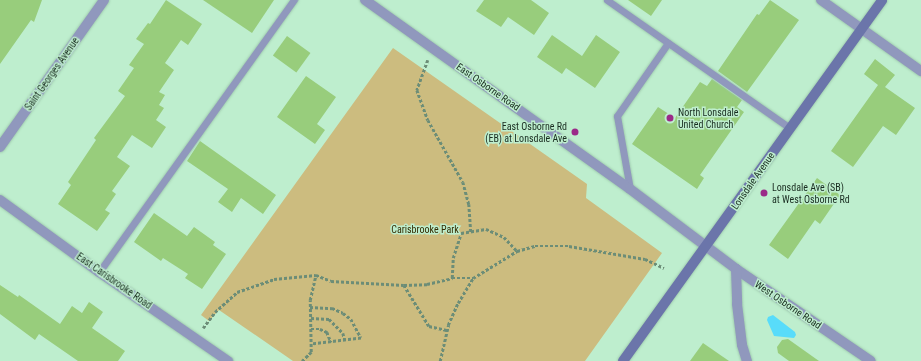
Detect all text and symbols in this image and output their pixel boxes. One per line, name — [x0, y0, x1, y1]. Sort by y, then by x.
street label: Saint Georges Avenue — [22, 35, 82, 113]
street label: East Osborne Road — [454, 61, 522, 113]
place label: North Lonsdale United Church — [678, 106, 739, 130]
marker: North Lonsdale United Church — [665, 113, 675, 123]
place label: East Osborne Rd (EB) at Lonsdale Ave — [485, 120, 567, 144]
marker: East Osborne Rd (EB) at Lonsdale Ave — [570, 127, 580, 137]
street label: Lonsdale Avenue — [729, 150, 777, 212]
place label: Lonsdale Ave (SB) at West Osborne Rd — [772, 181, 850, 204]
marker: Lonsdale Ave (SB) at West Osborne Rd — [759, 188, 769, 198]
park label: Carisbrooke Park — [391, 224, 459, 236]
street label: East Carisbrooke Road — [74, 250, 154, 312]
street label: West Osborne Road — [753, 278, 823, 332]

